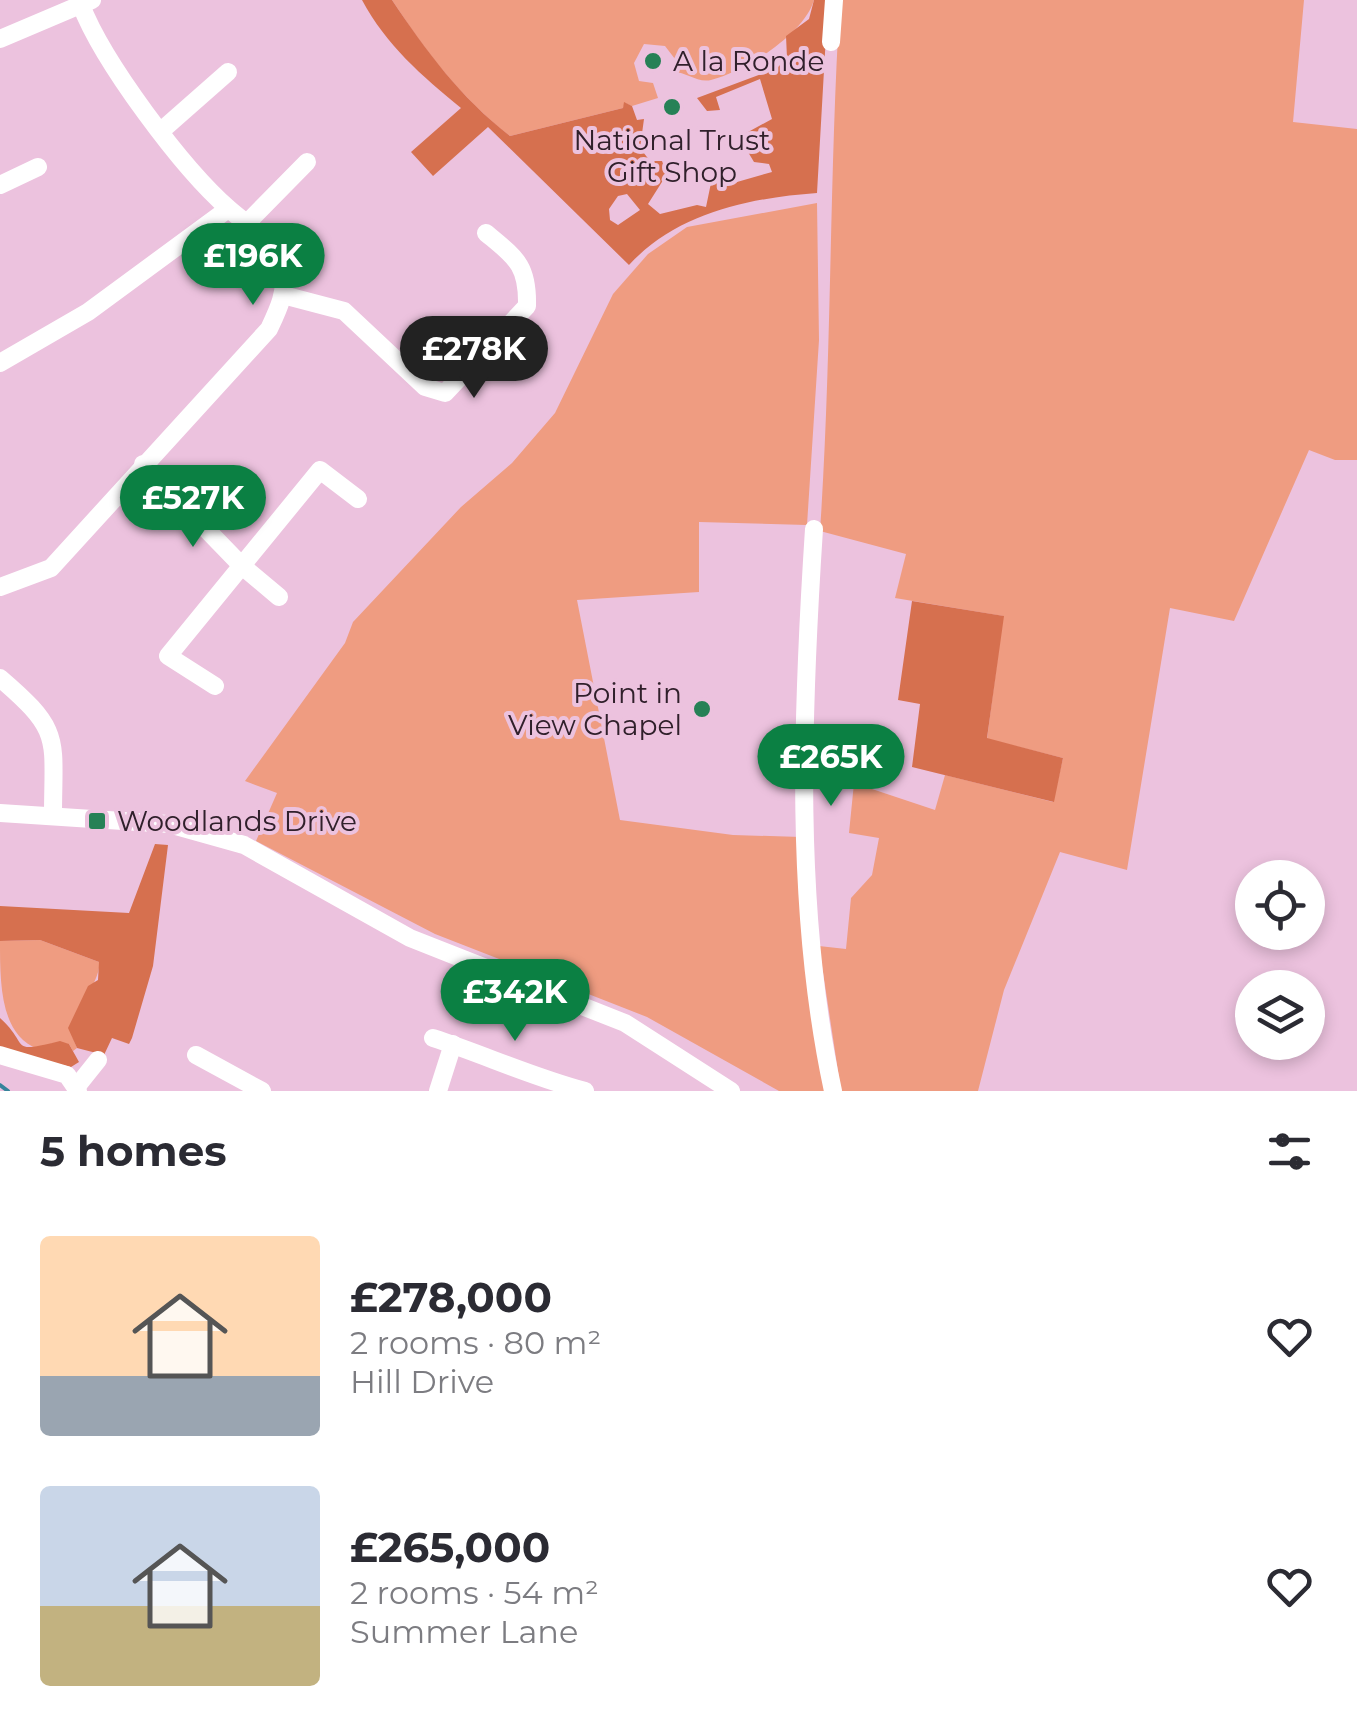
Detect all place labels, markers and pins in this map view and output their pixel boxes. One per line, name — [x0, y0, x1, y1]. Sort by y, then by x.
place label: A la Ronde — [673, 44, 824, 78]
marker: A la Ronde — [642, 50, 664, 72]
marker: National Trust Gift Shop — [661, 96, 683, 118]
place label: National Trust Gift Shop — [574, 123, 770, 189]
pin: £196K — [183, 223, 323, 308]
pin: £278K — [404, 316, 544, 401]
pin: £527K — [123, 465, 263, 550]
place label: Point in View Chapel — [508, 676, 682, 742]
marker: Point in View Chapel — [691, 698, 713, 720]
pin: £265K — [761, 724, 901, 809]
place label: Woodlands Drive — [117, 804, 357, 838]
marker: Woodlands Drive — [86, 810, 108, 832]
pin: £342K — [445, 959, 585, 1044]

